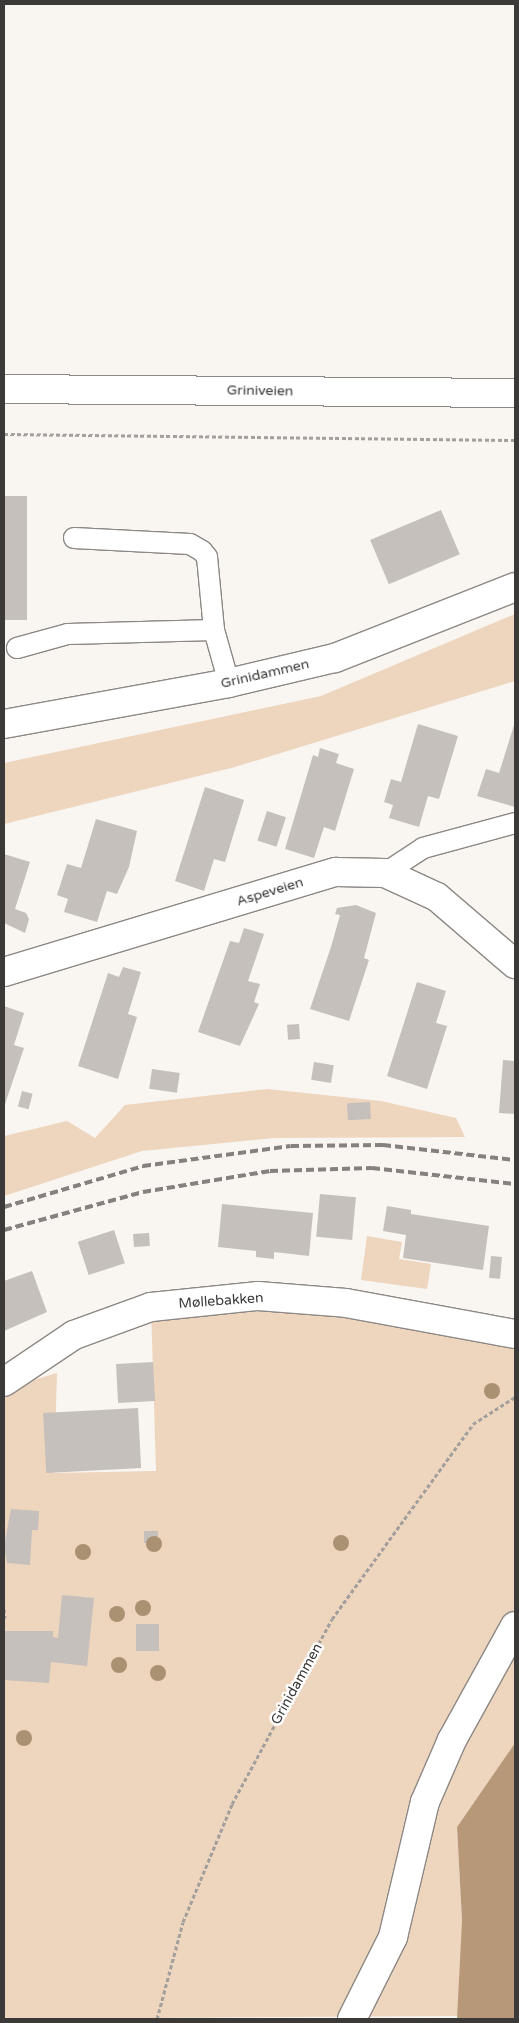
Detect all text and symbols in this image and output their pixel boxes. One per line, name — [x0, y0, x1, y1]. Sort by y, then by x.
street label: Griniveien — [227, 382, 293, 400]
street label: Grinidammen — [219, 656, 311, 692]
street label: Aspeveien — [235, 874, 305, 910]
street label: Møllebakken — [178, 1290, 264, 1312]
street label: Grinidammen — [268, 1640, 326, 1728]

